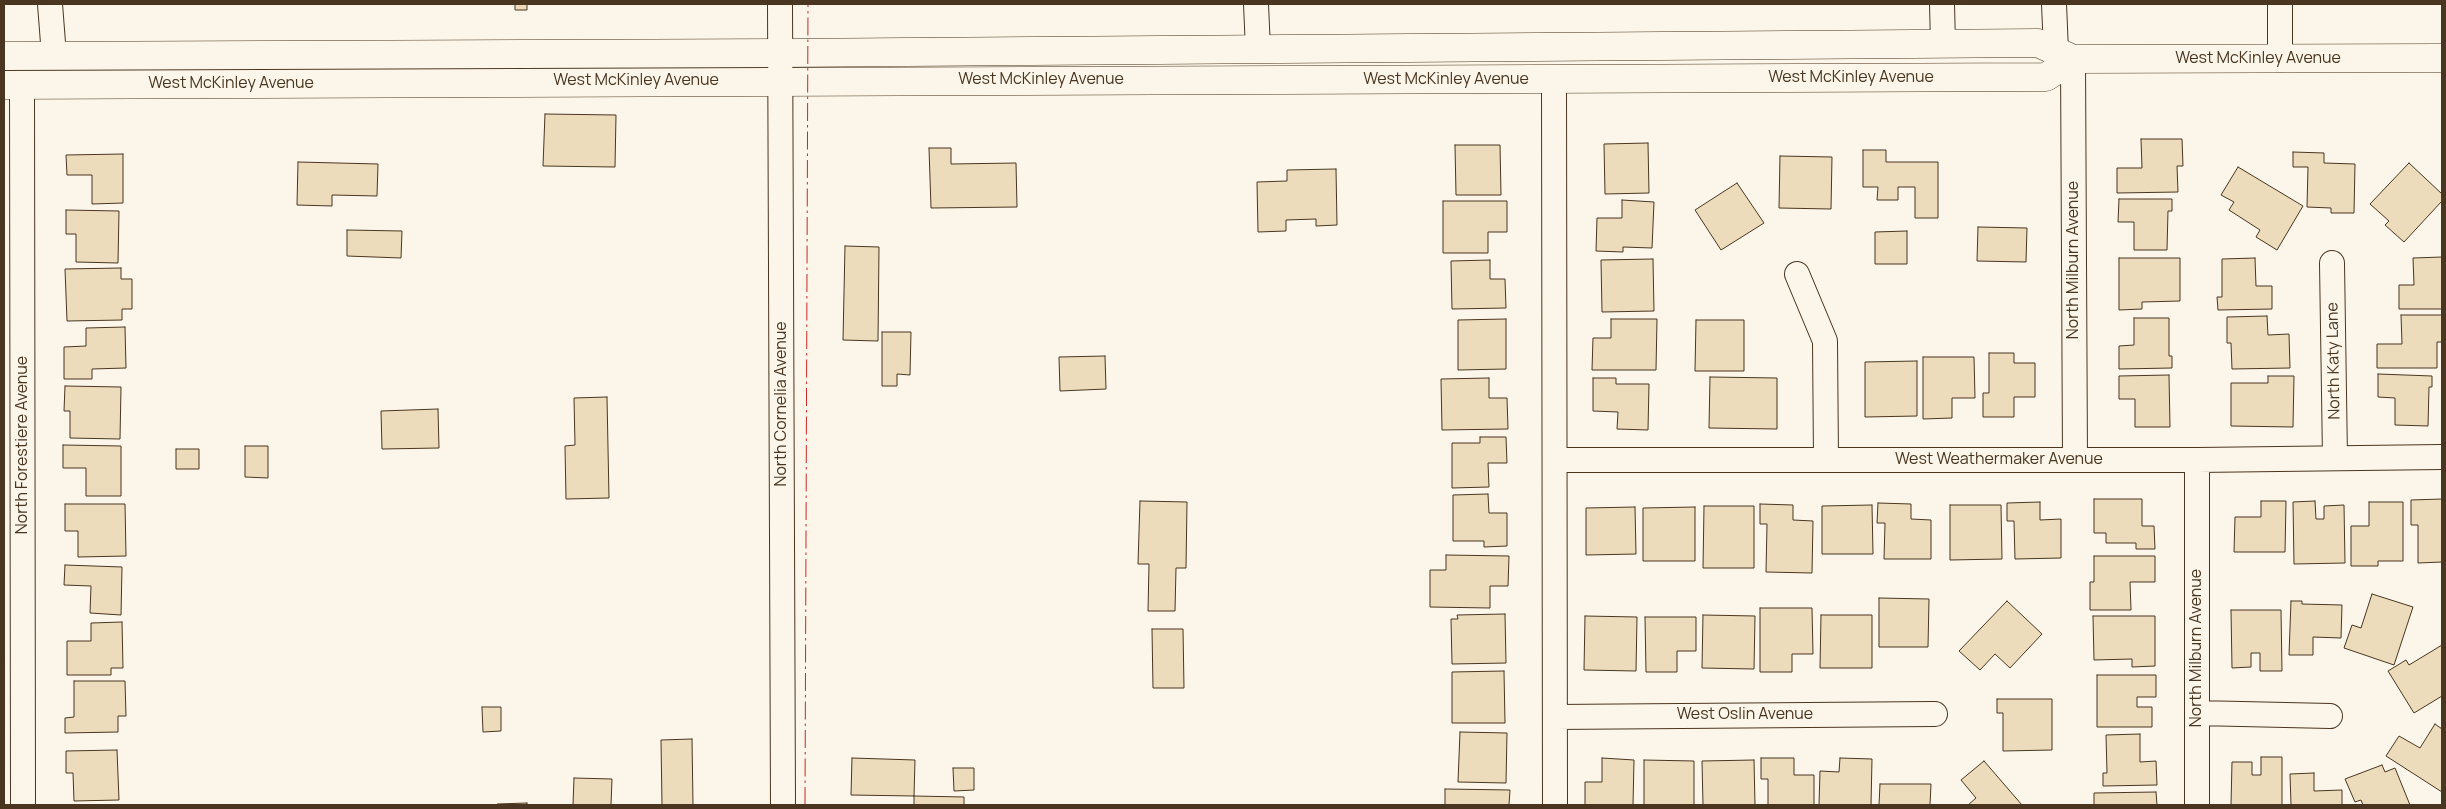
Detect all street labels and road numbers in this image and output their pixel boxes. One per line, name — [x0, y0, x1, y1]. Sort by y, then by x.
street label: West McKinley Avenue — [2175, 49, 2341, 69]
street label: West McKinley Avenue — [1768, 68, 1934, 88]
street label: West McKinley Avenue — [958, 70, 1124, 90]
street label: West McKinley Avenue — [1363, 70, 1529, 90]
street label: West McKinley Avenue — [553, 71, 719, 91]
street label: West McKinley Avenue — [148, 74, 314, 94]
street label: North Milburn Avenue — [2064, 181, 2084, 339]
street label: North Katy Lane — [2323, 302, 2345, 420]
street label: North Cornelia Avenue — [772, 321, 792, 487]
street label: North Forestiere Avenue — [13, 356, 33, 534]
street label: West Weathermaker Avenue — [1895, 450, 2103, 470]
street label: North Milburn Avenue — [2187, 569, 2207, 727]
street label: West Oslin Avenue — [1677, 705, 1813, 725]

